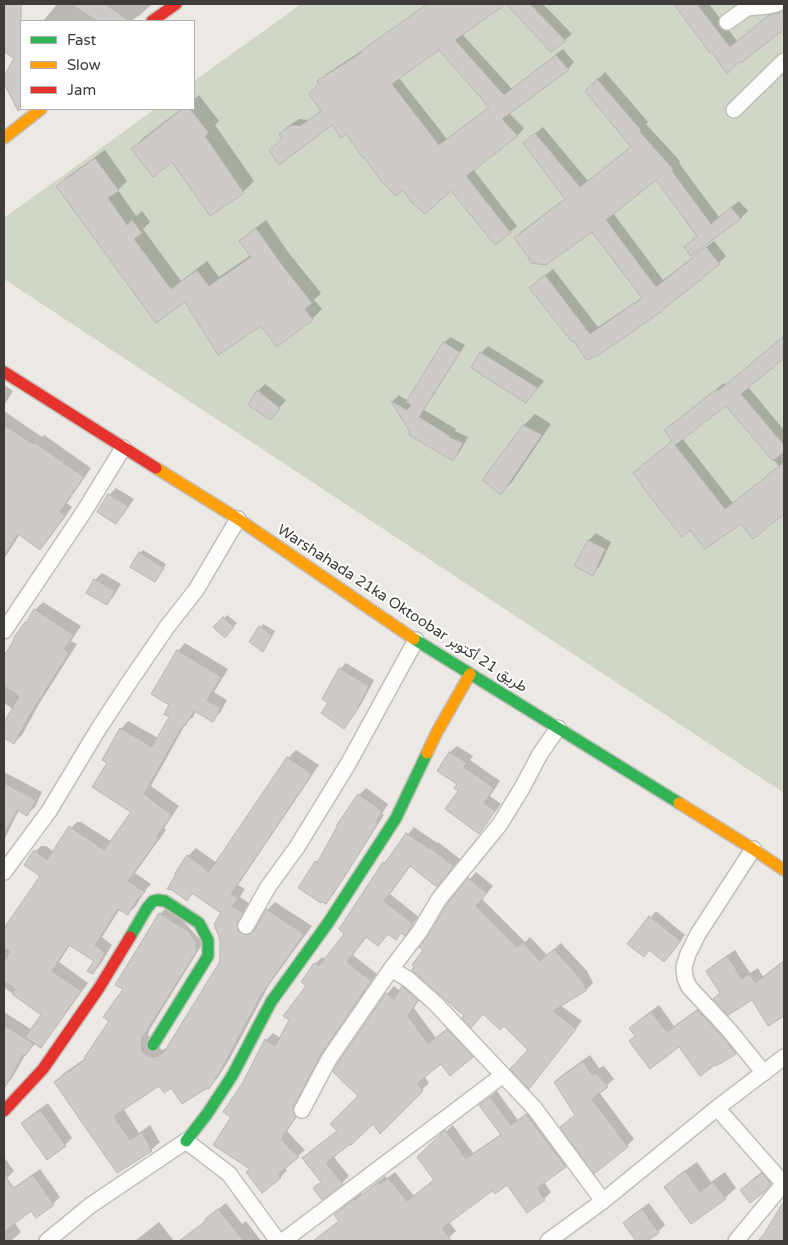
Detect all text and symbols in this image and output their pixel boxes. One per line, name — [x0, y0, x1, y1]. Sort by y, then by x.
legend — [20, 20, 195, 110]
text: Fast — [67, 31, 96, 49]
text: Slow — [67, 56, 101, 74]
text: Jam — [67, 81, 96, 99]
street label: Warshahada 21ka Oktoobar طريق 21 أكتوبر — [274, 521, 530, 697]

